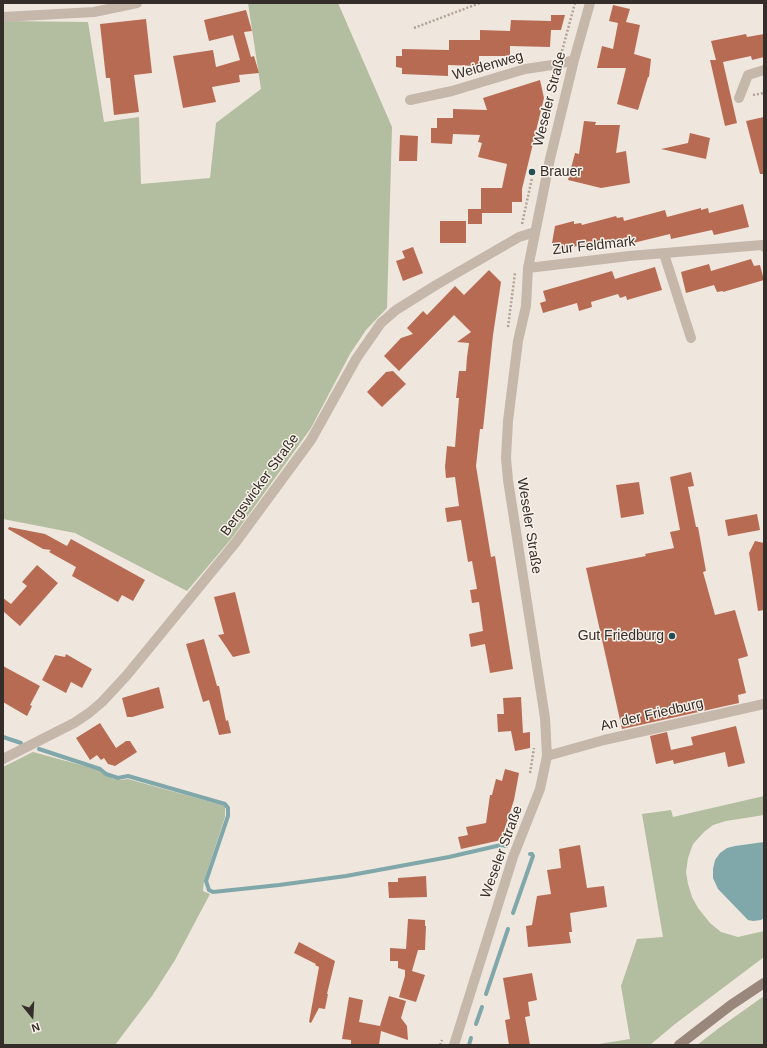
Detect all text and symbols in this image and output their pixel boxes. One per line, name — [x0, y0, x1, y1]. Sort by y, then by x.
street label: Weidenweg — [451, 48, 525, 84]
street label: Weseler Straße — [530, 50, 570, 148]
place label: Brauer — [540, 164, 582, 180]
marker: Brauer — [527, 167, 537, 177]
street label: Zur Feldmark — [552, 233, 636, 259]
street label: Bergswicker Straße — [217, 431, 303, 539]
street label: Weseler Straße — [513, 477, 545, 575]
place label: Gut Friedburg — [578, 628, 664, 644]
marker: Gut Friedburg — [667, 631, 677, 641]
street label: An der Friedburg — [599, 695, 705, 735]
street label: Weseler Straße — [478, 804, 526, 900]
north arrow — [12, 996, 52, 1036]
text: N — [30, 1020, 41, 1034]

